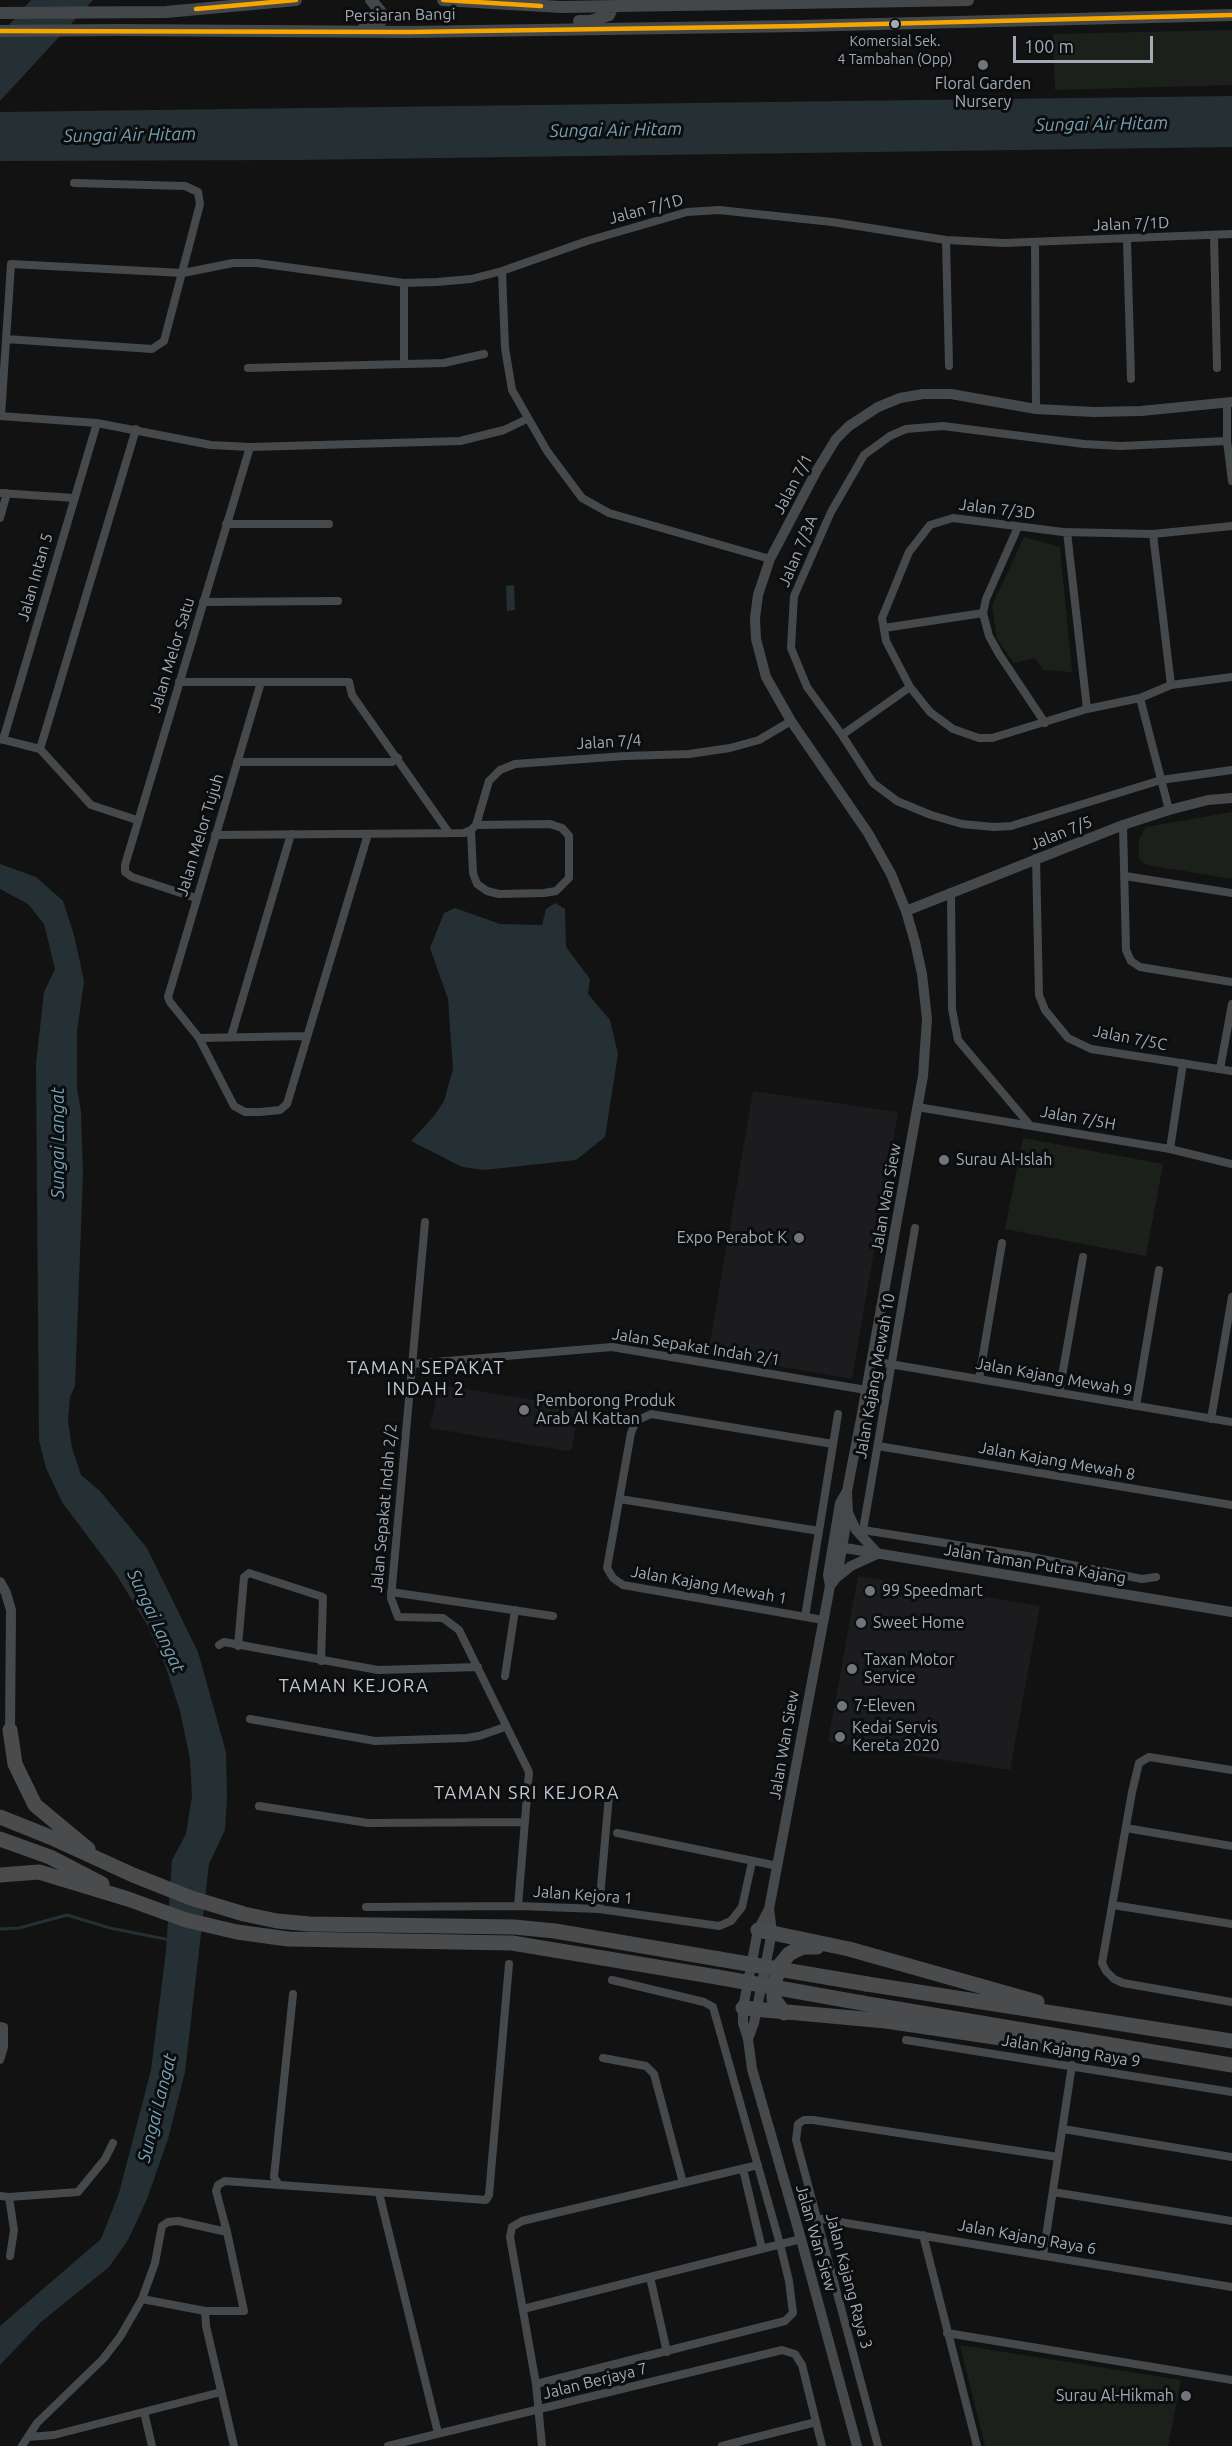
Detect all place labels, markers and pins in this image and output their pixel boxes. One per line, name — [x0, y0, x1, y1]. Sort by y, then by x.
marker: Komersial Sek. 4 Tambahan (Opp) — [889, 18, 901, 30]
place label: Komersial Sek. 4 Tambahan (Opp) — [838, 33, 952, 66]
marker: Floral Garden Nursery — [976, 58, 990, 72]
place label: Floral Garden Nursery — [935, 74, 1031, 112]
place label: Surau Al-Islah — [956, 1150, 1052, 1170]
marker: Surau Al-Islah — [937, 1153, 951, 1167]
place label: Expo Perabot K — [677, 1228, 787, 1248]
marker: Expo Perabot K — [792, 1231, 806, 1245]
place label: Pemborong Produk Arab Al Kattan — [536, 1391, 676, 1429]
marker: Pemborong Produk Arab Al Kattan — [517, 1403, 531, 1417]
place label: 99 Speedmart — [882, 1581, 983, 1601]
marker: 99 Speedmart — [863, 1584, 877, 1598]
place label: Sweet Home — [873, 1613, 965, 1633]
marker: Sweet Home — [854, 1616, 868, 1630]
place label: Taxan Motor Service — [864, 1650, 954, 1688]
marker: Taxan Motor Service — [845, 1662, 859, 1676]
place label: 7-Eleven — [854, 1696, 915, 1716]
marker: 7-Eleven — [835, 1699, 849, 1713]
place label: Kedai Servis Kereta 2020 — [852, 1718, 939, 1756]
marker: Kedai Servis Kereta 2020 — [833, 1730, 847, 1744]
place label: Surau Al-Hikmah — [1056, 2386, 1174, 2406]
marker: Surau Al-Hikmah — [1179, 2389, 1193, 2403]

